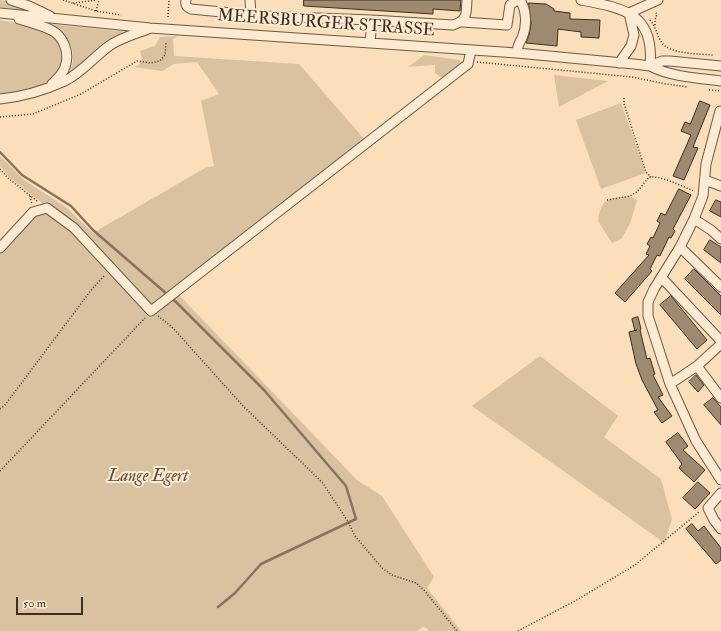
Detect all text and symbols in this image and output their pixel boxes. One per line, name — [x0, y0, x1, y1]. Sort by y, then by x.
street label: MEERSBURGER STRASSE — [216, 6, 436, 42]
park label: Lange Egert — [108, 467, 188, 487]
scale bar — [18, 589, 85, 615]
text: 50 m — [23, 596, 46, 611]

